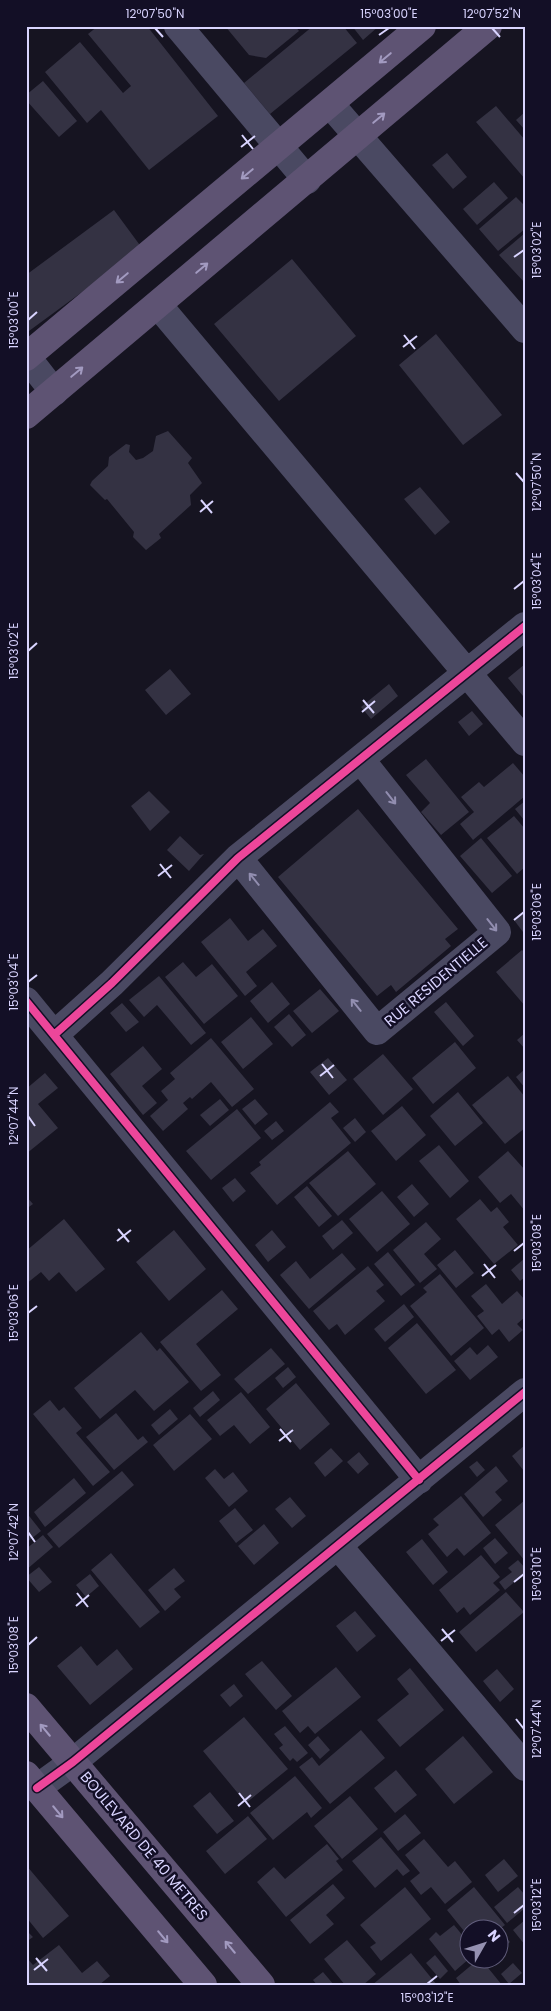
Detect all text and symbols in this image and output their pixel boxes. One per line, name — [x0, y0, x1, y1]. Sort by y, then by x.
text: 12°07'50"N — [126, 5, 184, 22]
text: 15°03'00"E — [360, 5, 418, 22]
text: 12°07'52"N — [463, 5, 521, 22]
one-way arrow — [378, 52, 391, 63]
one-way arrow — [373, 113, 386, 124]
one-way arrow — [241, 168, 254, 180]
text: 15°03'02"E — [528, 222, 545, 278]
one-way arrow — [195, 263, 208, 274]
one-way arrow — [116, 272, 129, 283]
text: 15°03'00"E — [5, 291, 22, 349]
one-way arrow — [70, 367, 83, 378]
text: 12°07'50"N — [528, 453, 545, 511]
text: 15°03'04"E — [528, 552, 545, 610]
text: 15°03'02"E — [5, 623, 22, 679]
one-way arrow — [386, 791, 396, 805]
one-way arrow — [249, 872, 260, 885]
text: 15°03'06"E — [528, 883, 545, 941]
one-way arrow — [486, 918, 497, 931]
street label: RUE RESIDENTIELLE — [379, 932, 492, 1031]
text: 15°03'04"E — [5, 953, 22, 1011]
one-way arrow — [351, 999, 362, 1012]
text: 12°07'44"N — [5, 1087, 22, 1145]
text: 15°03'08"E — [528, 1214, 545, 1272]
text: 15°03'06"E — [5, 1284, 22, 1342]
text: 12°07'42"N — [5, 1503, 22, 1561]
text: 15°03'10"E — [528, 1547, 545, 1601]
text: 15°03'08"E — [5, 1616, 22, 1674]
text: 12°07'44"N — [528, 1700, 545, 1758]
one-way arrow — [40, 1724, 51, 1737]
street label: BOULEVARD DE 40 METRES — [76, 1767, 213, 1925]
one-way arrow — [52, 1806, 63, 1819]
text: 15°03'12"E — [528, 1878, 545, 1932]
north arrow — [458, 1918, 508, 1968]
text: N — [483, 1925, 505, 1946]
one-way arrow — [157, 1930, 168, 1943]
one-way arrow — [224, 1941, 235, 1954]
text: 15°03'12"E — [400, 1989, 454, 2006]

